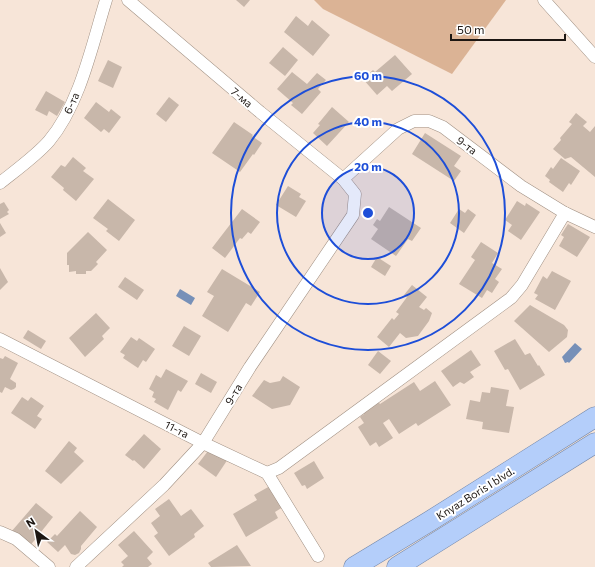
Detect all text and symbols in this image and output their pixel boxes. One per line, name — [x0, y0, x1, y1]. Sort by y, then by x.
scale bar — [451, 16, 565, 42]
text: 50 m — [457, 22, 485, 36]
text: 60 m — [354, 68, 382, 82]
street label: 7-ма — [229, 84, 255, 110]
street label: 6-та — [60, 90, 82, 116]
text: 40 m — [354, 114, 382, 128]
street label: 9-та — [454, 133, 480, 157]
text: 20 m — [354, 159, 382, 173]
centre of rings — [361, 206, 375, 220]
street label: 9-та — [222, 381, 244, 407]
street label: 11-та — [163, 418, 191, 440]
street label: Knyaz Boris I blvd. — [434, 464, 517, 522]
north arrow — [16, 511, 56, 551]
text: N — [23, 514, 37, 530]

